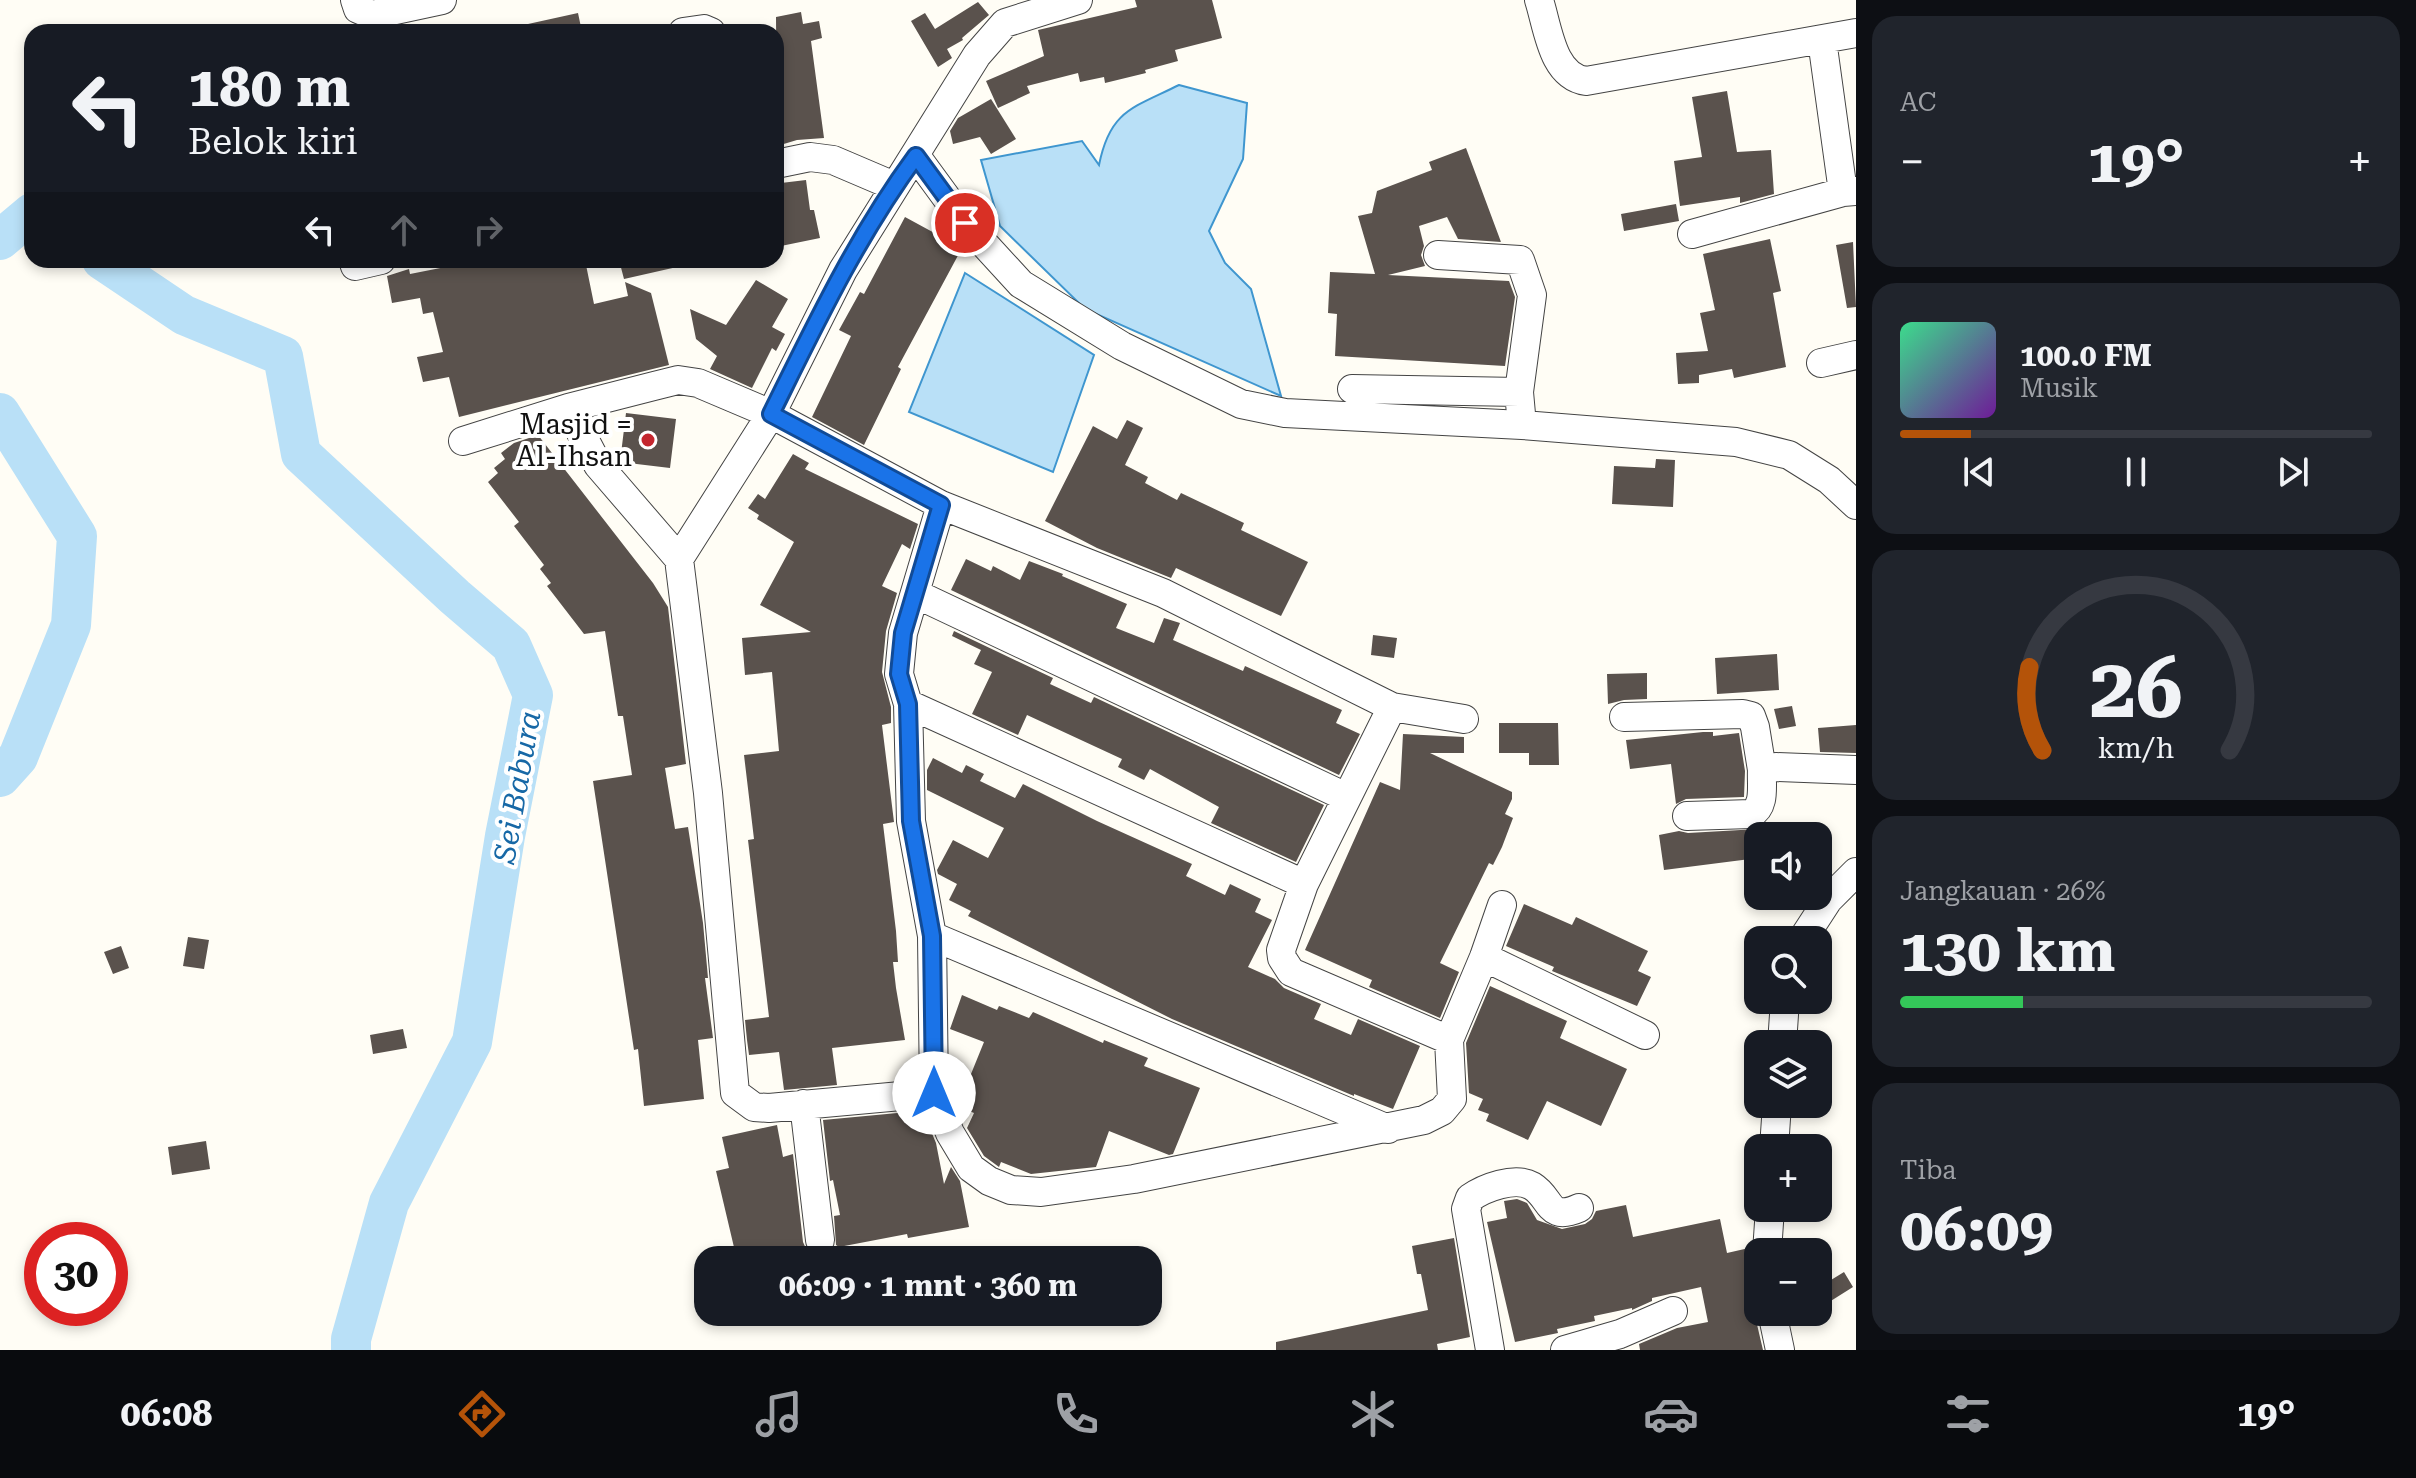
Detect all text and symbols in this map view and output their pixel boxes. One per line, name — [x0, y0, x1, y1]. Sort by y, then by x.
text: 180 m — [188, 54, 350, 120]
icon: left — [56, 56, 160, 160]
text: AC — [1900, 87, 1936, 117]
text: Belok kiri — [188, 121, 357, 163]
text: 19° — [2087, 126, 2185, 197]
text: − — [1900, 136, 1925, 188]
text: + — [2347, 136, 2372, 188]
pin — [931, 189, 999, 257]
icon: arrive — [943, 201, 987, 245]
icon: left — [298, 208, 342, 252]
icon: ahead — [382, 208, 426, 252]
icon: right — [466, 208, 510, 252]
text: 100.0 FM — [2020, 338, 2152, 373]
text: Musik — [2020, 373, 2098, 403]
place label: Masjid = Al-Ihsan — [516, 408, 632, 473]
marker: Masjid = Al-Ihsan — [639, 431, 657, 449]
icon: previous — [1957, 450, 2001, 494]
icon: pause — [2114, 450, 2158, 494]
icon: next — [2271, 450, 2315, 494]
text: 26 — [2089, 640, 2183, 737]
water label: Sei Babura — [486, 708, 548, 867]
text: km/h — [2098, 731, 2174, 765]
map controls — [1744, 822, 1832, 1326]
button: sound — [1744, 822, 1832, 910]
text: Jangkauan · 26% — [1900, 876, 2105, 906]
text: 130 km — [1900, 915, 2115, 986]
button: search — [1744, 926, 1832, 1014]
button: layers — [1744, 1030, 1832, 1118]
position arrow — [892, 1051, 976, 1135]
button: + — [1744, 1134, 1832, 1222]
text: Tiba — [1900, 1155, 1956, 1185]
text: 06:09 — [1900, 1194, 2053, 1265]
speed limit sign: 30 — [24, 1222, 128, 1326]
button: − — [1744, 1238, 1832, 1326]
text: 06:09 · 1 mnt · 360 m — [779, 1268, 1077, 1303]
icon: directions — [454, 1386, 510, 1442]
icon: music — [751, 1386, 807, 1442]
icon: phone — [1048, 1386, 1104, 1442]
icon: climate — [1345, 1386, 1401, 1442]
icon: car — [1643, 1386, 1699, 1442]
icon: filters — [1940, 1386, 1996, 1442]
text: 06:08 — [121, 1393, 213, 1435]
text: 19° — [2237, 1393, 2295, 1435]

